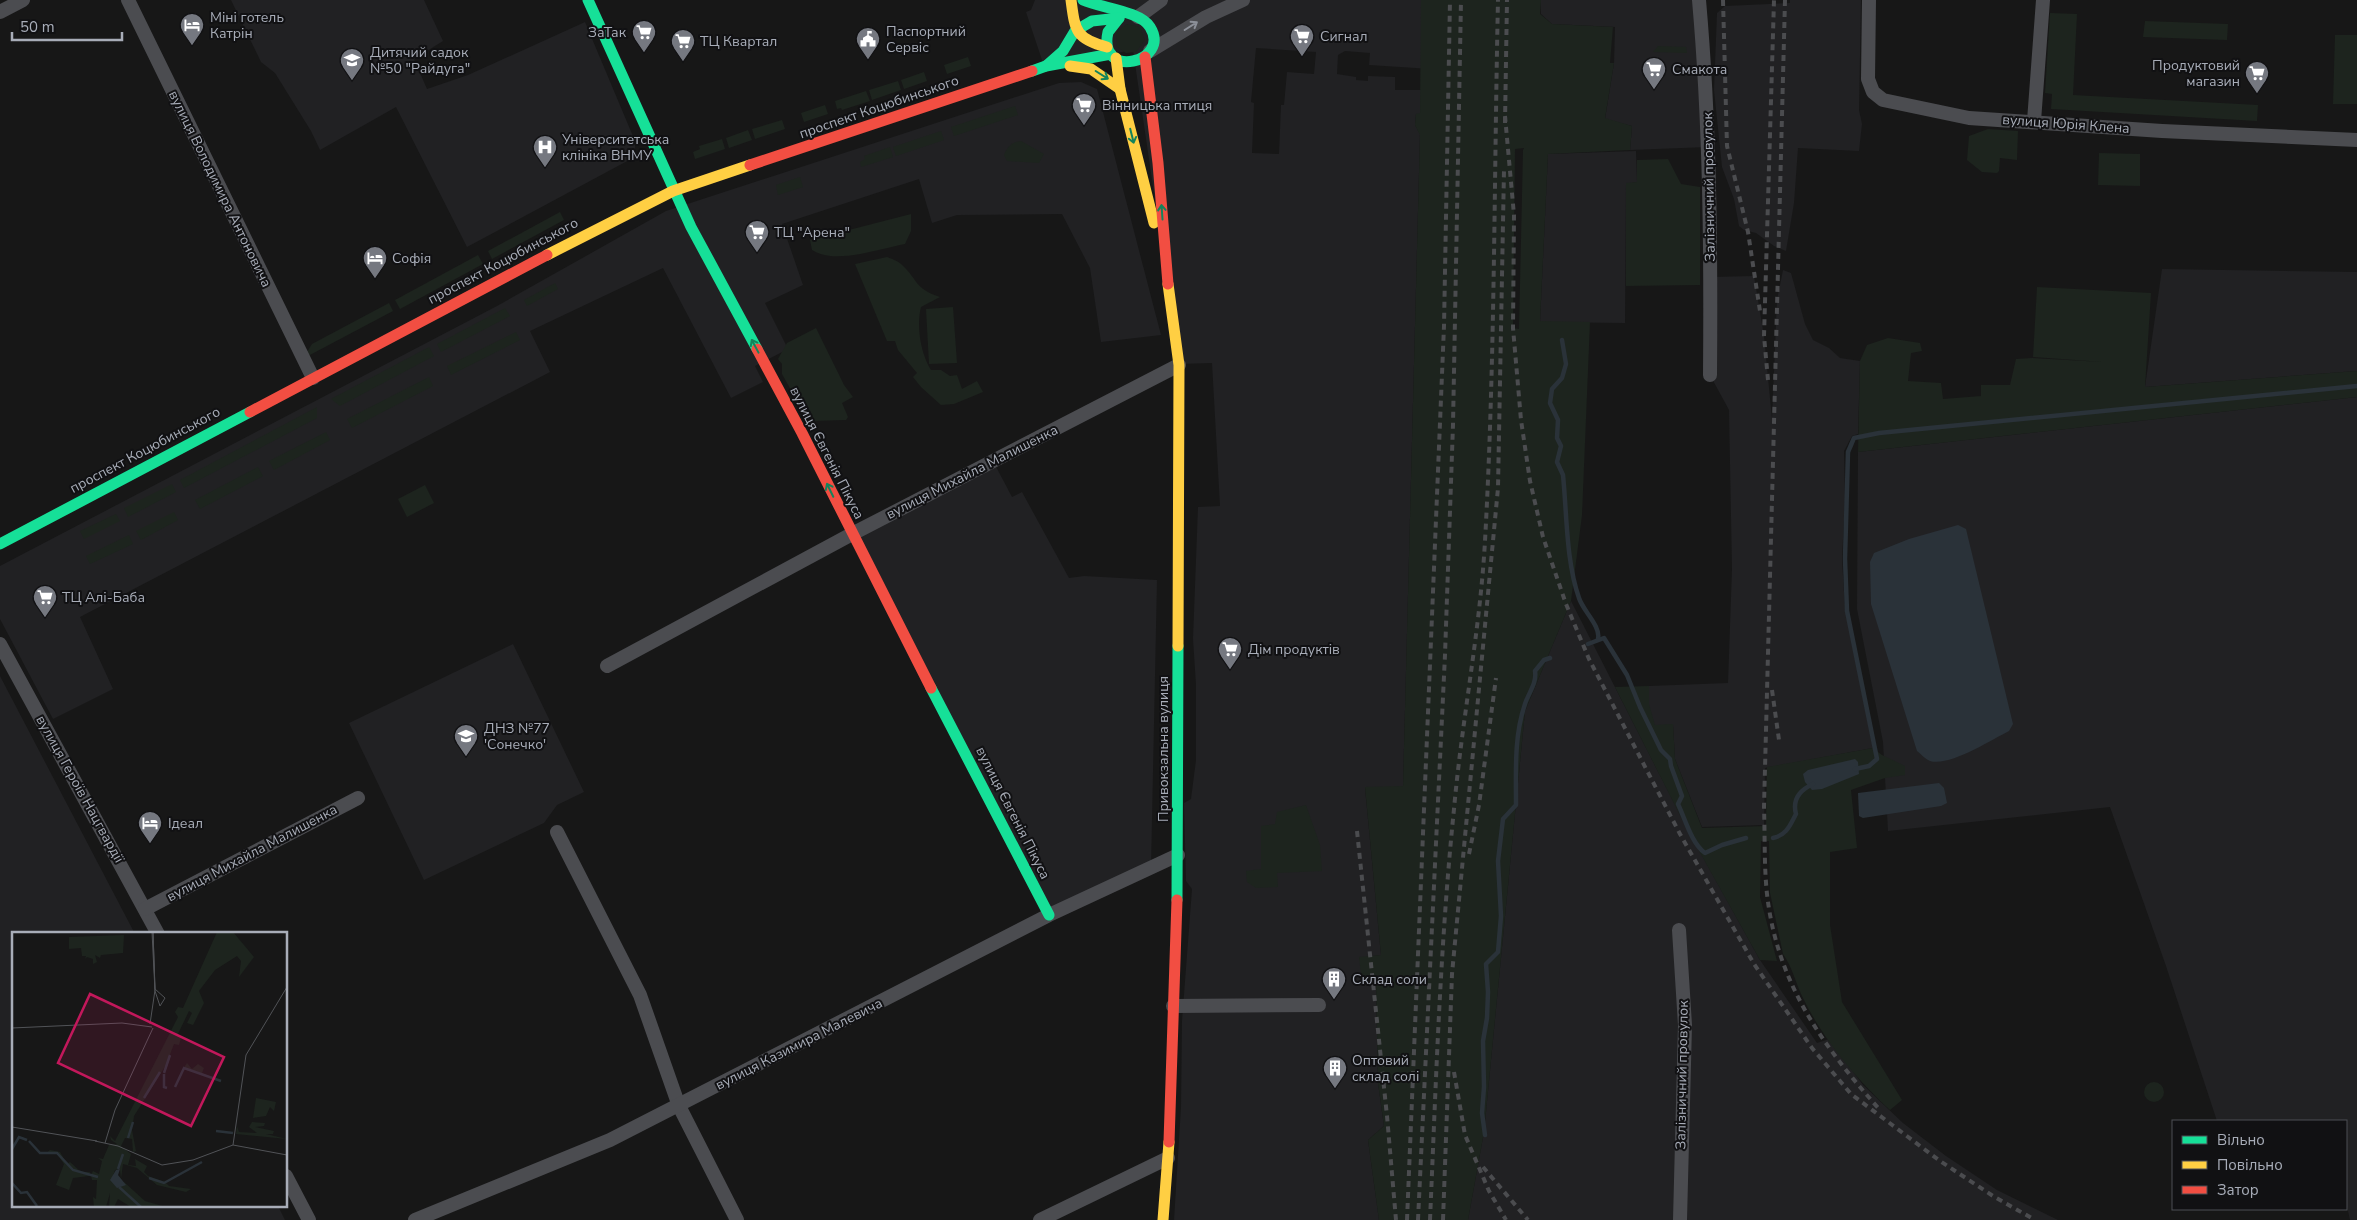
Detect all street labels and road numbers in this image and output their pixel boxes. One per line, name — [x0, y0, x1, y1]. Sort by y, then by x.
street label: проспект Коцюбинського — [797, 71, 961, 143]
street label: вулиця Володимира Антоновича — [164, 87, 276, 291]
street label: вулиця Юрія Клена — [2002, 110, 2130, 138]
street label: Залізничний провулок — [1698, 111, 1720, 262]
street label: проспект Коцюбинського — [425, 213, 582, 309]
street label: вулиця Євгенія Пікуса — [785, 383, 869, 523]
street label: проспект Коцюбинського — [67, 402, 224, 498]
street label: вулиця Михайла Малишенка — [883, 420, 1061, 524]
street label: Привокзальна вулиця — [1154, 676, 1173, 822]
street label: вулиця Героїв Нацгвардії — [31, 712, 129, 867]
street label: вулиця Євгенія Пікуса — [971, 743, 1055, 883]
street label: вулиця Михайла Малишенка — [163, 800, 341, 906]
street label: вулиця Казимира Малевича — [712, 994, 886, 1094]
street label: Залізничний провулок — [1671, 999, 1693, 1150]

